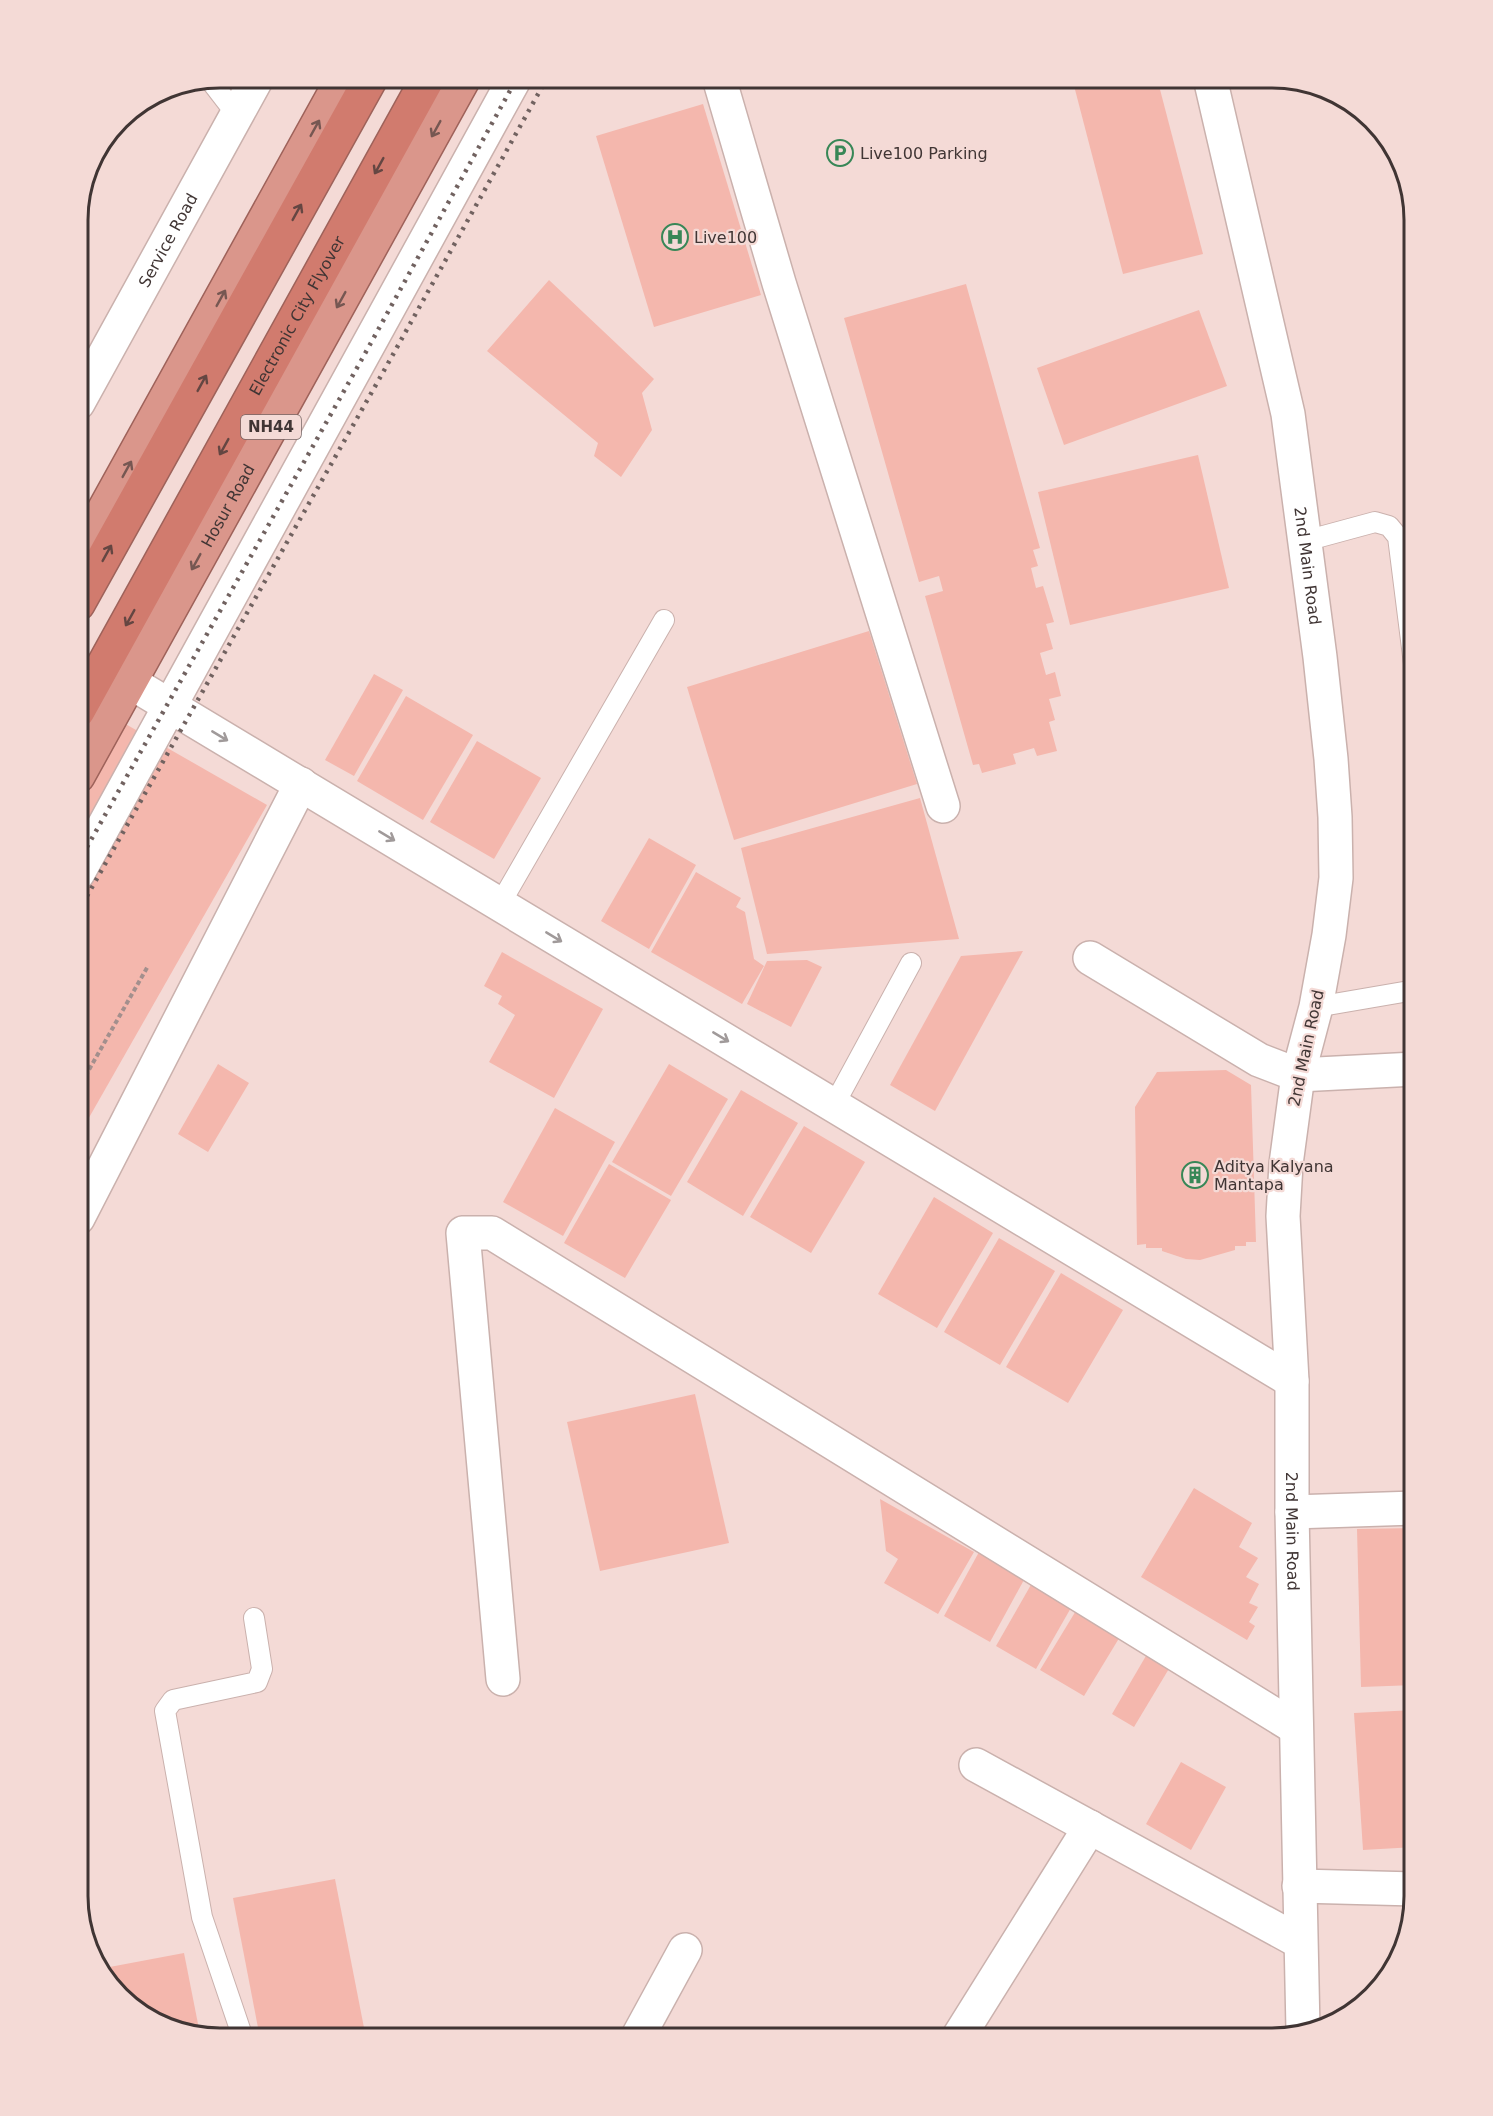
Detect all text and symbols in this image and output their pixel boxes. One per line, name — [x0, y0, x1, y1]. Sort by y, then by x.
one-way arrow — [309, 120, 321, 137]
one-way arrow — [430, 120, 442, 137]
parking icon: Live100 Parking — [825, 138, 855, 168]
place label: Live100 Parking — [860, 144, 988, 163]
one-way arrow — [373, 157, 385, 174]
street label: Service Road — [134, 190, 201, 290]
one-way arrow — [291, 204, 303, 221]
hospital icon: Live100 — [660, 222, 690, 252]
place label: Live100 — [694, 228, 757, 247]
street label: Electronic City Flyover — [245, 232, 349, 398]
one-way arrow — [216, 290, 227, 308]
one-way arrow — [335, 291, 347, 308]
one-way arrow — [197, 374, 208, 392]
road number: NH44 — [241, 415, 301, 439]
one-way arrow — [218, 438, 230, 455]
one-way arrow — [121, 461, 133, 478]
street label: Hosur Road — [197, 461, 258, 551]
street label: 2nd Main Road — [1291, 505, 1325, 626]
one-way arrow — [101, 545, 113, 562]
one-way arrow — [190, 553, 201, 571]
one-way arrow — [124, 608, 135, 626]
one-way arrow — [211, 730, 228, 742]
one-way arrow — [378, 831, 395, 843]
one-way arrow — [545, 931, 562, 943]
street label: 2nd Main Road — [1284, 988, 1328, 1108]
one-way arrow — [712, 1032, 729, 1044]
place label: Aditya Kalyana Mantapa — [1214, 1157, 1334, 1194]
building icon: Aditya Kalyana Mantapa — [1180, 1160, 1210, 1190]
street label: 2nd Main Road — [1282, 1472, 1303, 1591]

